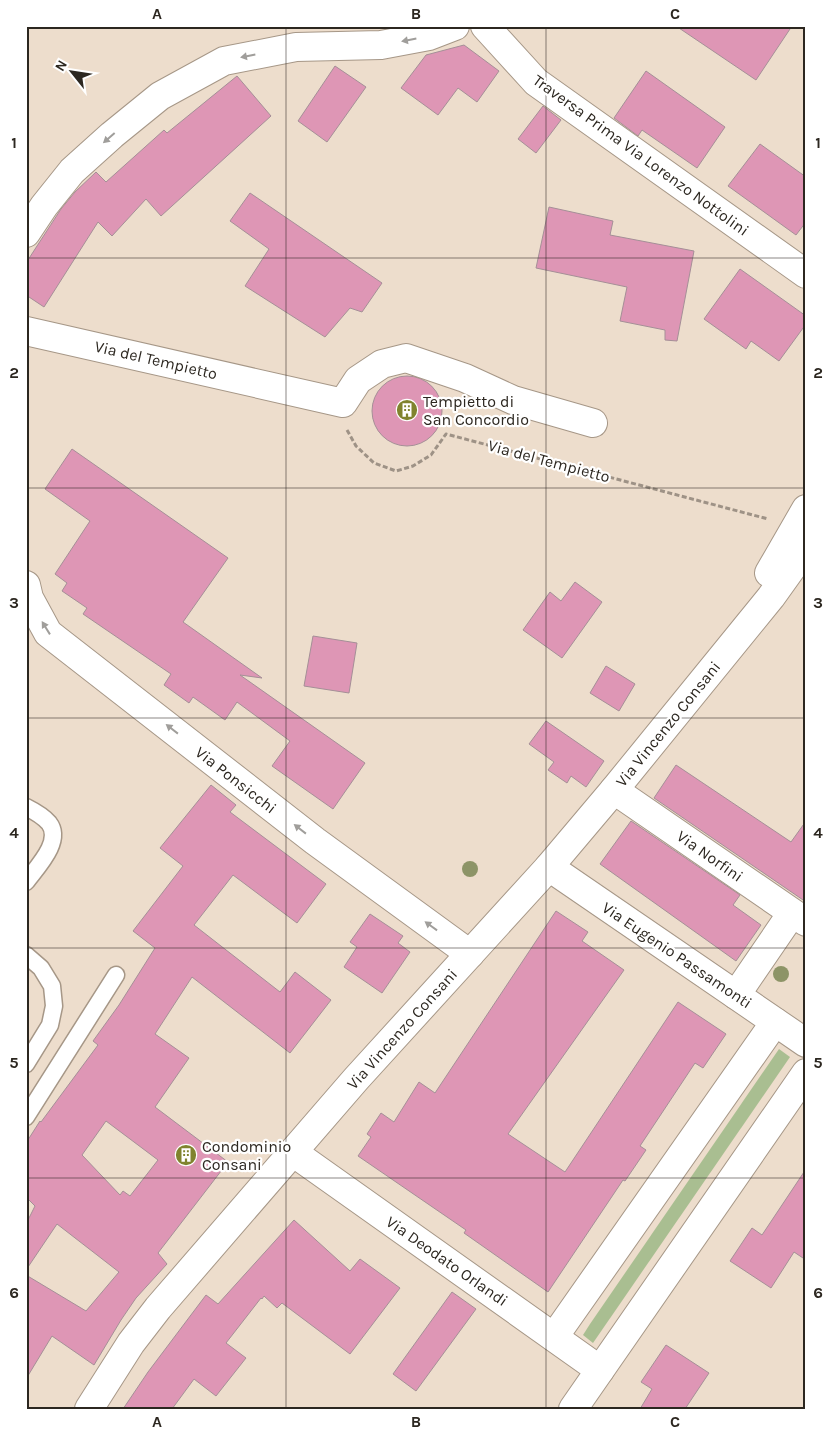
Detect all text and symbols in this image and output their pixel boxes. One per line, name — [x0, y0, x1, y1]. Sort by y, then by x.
text: A — [152, 4, 162, 23]
text: B — [411, 4, 421, 23]
text: C — [670, 4, 680, 23]
one-way arrow — [400, 36, 416, 44]
north arrow — [48, 48, 98, 98]
one-way arrow — [239, 53, 255, 61]
text: N — [51, 57, 71, 74]
street label: Traversa Prima Via Lorenzo Nottolini — [529, 70, 753, 240]
one-way arrow — [104, 132, 116, 144]
text: 1 — [11, 133, 17, 152]
text: 1 — [815, 133, 821, 152]
street label: Via del Tempietto — [93, 337, 219, 383]
text: 2 — [9, 363, 19, 382]
text: 2 — [813, 363, 823, 382]
place label: Tempietto di San Concordio — [423, 392, 529, 429]
building icon: Tempietto di San Concordio — [395, 398, 419, 422]
street label: Via del Tempietto — [486, 436, 612, 486]
text: 3 — [9, 593, 19, 612]
text: 3 — [813, 593, 823, 612]
one-way arrow — [41, 621, 51, 634]
street label: Via Vincenzo Consani — [612, 657, 724, 791]
one-way arrow — [166, 724, 179, 735]
street label: Via Ponsicchi — [192, 742, 280, 818]
text: 4 — [9, 823, 19, 842]
text: 4 — [813, 823, 823, 842]
one-way arrow — [294, 824, 307, 835]
street label: Via Norfini — [673, 826, 747, 886]
street label: Via Eugenio Passamonti — [598, 898, 756, 1012]
one-way arrow — [425, 920, 438, 931]
street label: Via Vincenzo Consani — [343, 965, 461, 1093]
text: 5 — [9, 1053, 19, 1072]
text: 5 — [813, 1053, 823, 1072]
place label: Condominio Consani — [202, 1137, 291, 1174]
building icon: Condominio Consani — [174, 1143, 198, 1167]
street label: Via Deodato Orlandi — [383, 1212, 511, 1310]
text: 6 — [9, 1283, 19, 1302]
text: 6 — [813, 1283, 823, 1302]
text: A — [152, 1412, 162, 1431]
text: B — [411, 1412, 421, 1431]
text: C — [670, 1412, 680, 1431]

